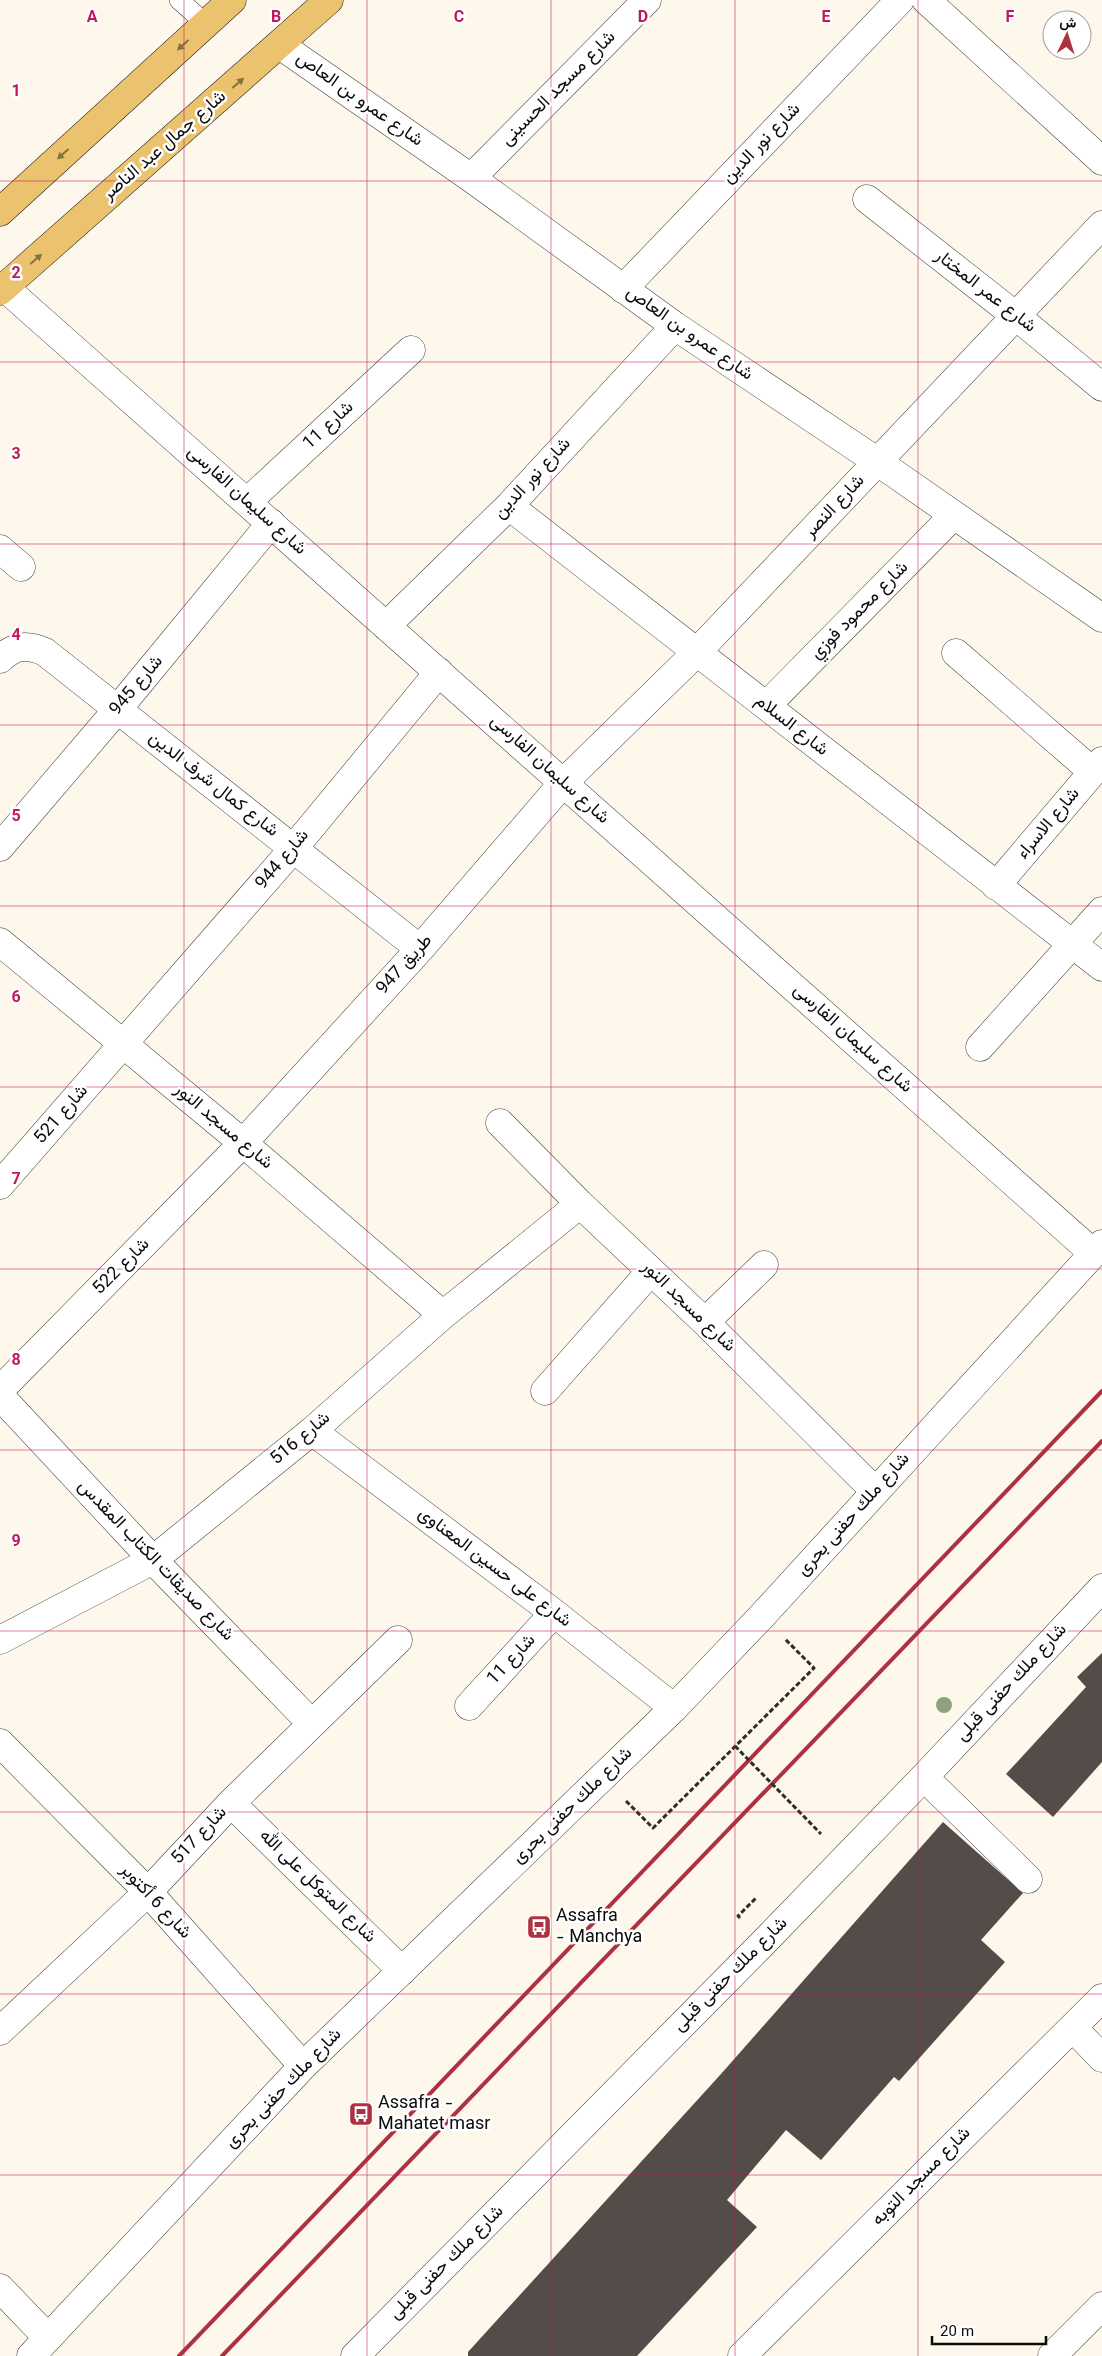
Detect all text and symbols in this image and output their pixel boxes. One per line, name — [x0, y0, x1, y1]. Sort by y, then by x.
text: A — [87, 6, 98, 31]
text: B — [271, 6, 281, 31]
text: C — [454, 6, 464, 31]
text: D — [638, 6, 648, 31]
text: E — [822, 6, 831, 31]
text: F — [1006, 6, 1015, 31]
north arrow — [1042, 10, 1092, 60]
text: ش — [1059, 12, 1077, 36]
street label: شارع مسجد الحسينى — [495, 25, 623, 153]
one-way arrow — [178, 39, 190, 51]
street label: شارع عمرو بن العاص — [289, 45, 429, 155]
one-way arrow — [231, 77, 244, 88]
text: 1 — [11, 80, 21, 105]
street label: شارع جمال عبد الناصر — [96, 84, 233, 209]
street label: شارع نور الدين — [716, 97, 808, 191]
one-way arrow — [58, 148, 70, 160]
street label: شارع عمر المختار — [927, 243, 1042, 341]
one-way arrow — [30, 253, 43, 264]
text: 2 — [11, 262, 21, 287]
street label: شارع عمرو بن العاص — [619, 279, 759, 389]
street label: شارع 11 — [297, 395, 361, 457]
street label: شارع نور الدين — [488, 432, 578, 526]
street label: شارع سليمان الفارسى — [180, 439, 312, 563]
text: 3 — [11, 443, 21, 468]
street label: شارع النصر — [797, 469, 872, 546]
street label: شارع محمود فوزي — [804, 555, 916, 667]
text: 4 — [11, 624, 21, 649]
street label: شارع 945 — [103, 650, 171, 722]
street label: شارع السلام — [748, 688, 834, 764]
street label: شارع سليمان الفارسى — [483, 708, 615, 832]
street label: شارع كمال شرف الدين — [142, 725, 284, 845]
street label: شارع الاسراء — [1010, 782, 1088, 866]
text: 5 — [11, 805, 21, 830]
street label: شارع 944 — [249, 824, 317, 896]
street label: طريق 947 — [370, 928, 440, 1002]
street label: شارع سليمان الفارسى — [786, 977, 918, 1101]
text: 6 — [11, 986, 21, 1011]
street label: شارع مسجد النور — [166, 1076, 279, 1177]
street label: شارع 521 — [28, 1079, 96, 1151]
text: 7 — [11, 1168, 21, 1193]
street label: شارع 522 — [87, 1232, 157, 1302]
street label: شارع مسجد النور — [634, 1254, 742, 1359]
text: 8 — [11, 1349, 21, 1374]
street label: شارع 516 — [265, 1405, 337, 1473]
street label: شارع ملك حفنى بحرى — [791, 1447, 917, 1583]
street label: شارع صديقات الكتاب المقدس — [70, 1474, 240, 1648]
street label: شارع على حسين المعناوى — [411, 1501, 577, 1635]
text: 9 — [11, 1530, 21, 1555]
street label: شارع ملك حفنى قبلى — [950, 1617, 1074, 1749]
street label: شارع 11 — [481, 1628, 543, 1692]
street label: شارع ملك حفنى بحرى — [506, 1741, 640, 1871]
street label: شارع 517 — [165, 1800, 235, 1872]
street label: شارع المتوكل على الله — [252, 1823, 382, 1951]
street label: شارع 6 أكتوبر — [112, 1857, 198, 1946]
place label: Assafra - Manchya — [556, 1903, 642, 1952]
street label: شارع ملك حفنى قبلى — [667, 1911, 795, 2039]
bus stop icon: Assafra - Manchya — [526, 1914, 552, 1940]
street label: شارع ملك حفنى بحرى — [219, 2022, 349, 2156]
place label: Assafra - Mahatet masr — [378, 2090, 490, 2139]
bus stop icon: Assafra - Mahatet masr — [348, 2101, 374, 2127]
street label: شارع مسجد التوبه — [866, 2121, 978, 2233]
street label: شارع ملك حفنى قبلى — [383, 2199, 511, 2327]
scale bar — [932, 2314, 1046, 2346]
text: 20 m — [940, 2321, 974, 2344]

